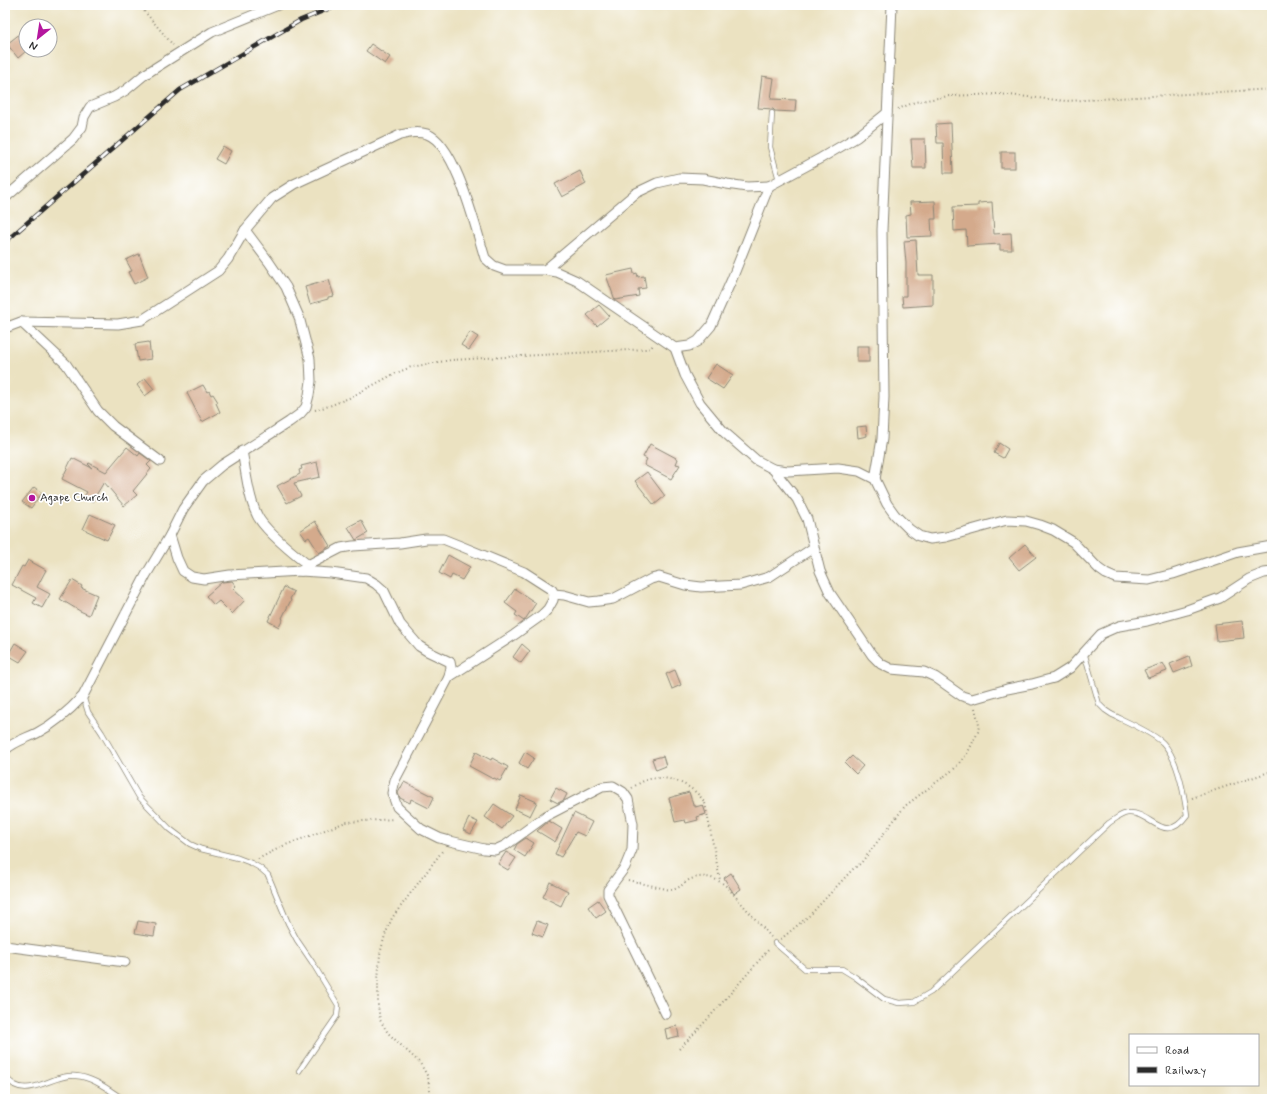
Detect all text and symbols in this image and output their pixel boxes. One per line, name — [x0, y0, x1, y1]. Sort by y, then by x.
north arrow — [18, 18, 58, 58]
text: N — [27, 38, 40, 54]
place label: Agape Church — [40, 490, 108, 506]
marker: Agape Church — [27, 493, 37, 503]
legend — [1129, 1034, 1259, 1086]
text: Road — [1165, 1043, 1189, 1059]
text: Railway — [1165, 1063, 1207, 1079]

